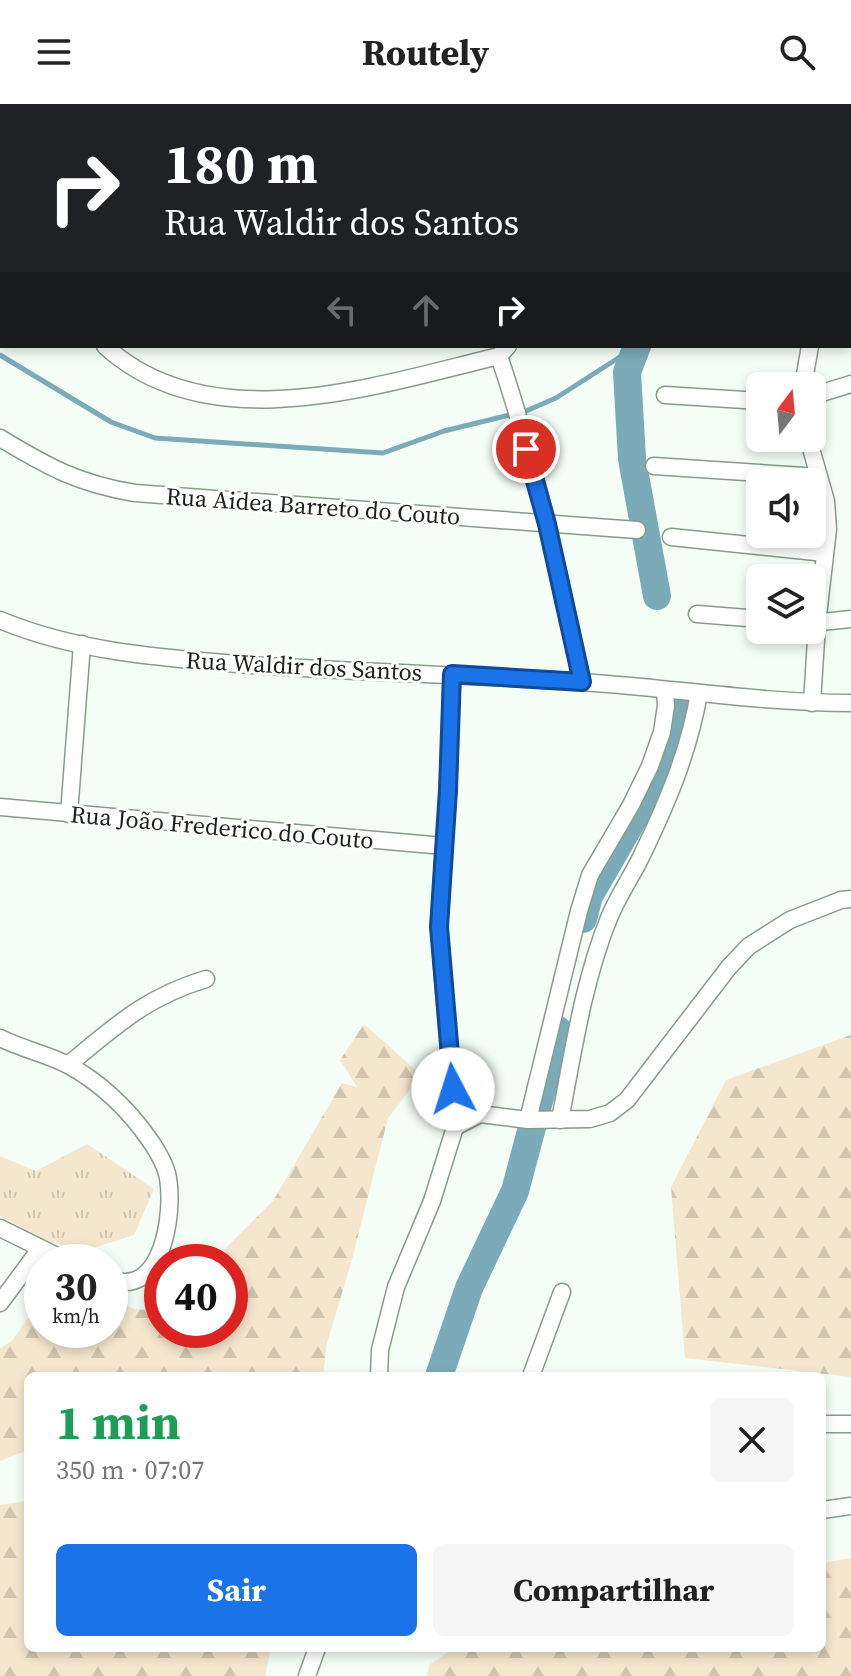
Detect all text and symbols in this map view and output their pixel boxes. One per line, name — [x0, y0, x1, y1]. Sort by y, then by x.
text: Routely — [362, 28, 489, 77]
icon: menu — [32, 30, 76, 74]
icon: search — [775, 30, 819, 74]
text: 180 m — [164, 125, 318, 202]
icon: right — [32, 136, 136, 240]
text: Rua Waldir dos Santos — [164, 198, 519, 247]
icon: left — [320, 288, 364, 332]
icon: ahead — [404, 288, 448, 332]
icon: right — [488, 288, 532, 332]
north arrow — [746, 372, 826, 452]
map controls — [746, 372, 826, 644]
pin — [492, 415, 560, 483]
icon: arrive — [504, 427, 548, 471]
button: sound — [746, 468, 826, 548]
street label: Rua Aidea Barreto do Couto — [165, 479, 461, 533]
button: layers — [746, 564, 826, 644]
street label: Rua Waldir dos Santos — [185, 643, 423, 689]
street label: Rua João Frederico do Couto — [69, 797, 375, 857]
position arrow — [411, 1047, 495, 1131]
speed limit sign: 40 — [144, 1244, 248, 1348]
text: 30 — [54, 1259, 98, 1313]
text: km/h — [52, 1302, 100, 1330]
text: 1 min — [56, 1389, 181, 1455]
button: close — [710, 1398, 794, 1482]
text: 350 m · 07:07 — [56, 1452, 204, 1488]
button: Sair — [56, 1544, 417, 1636]
button: Compartilhar — [433, 1544, 794, 1636]

